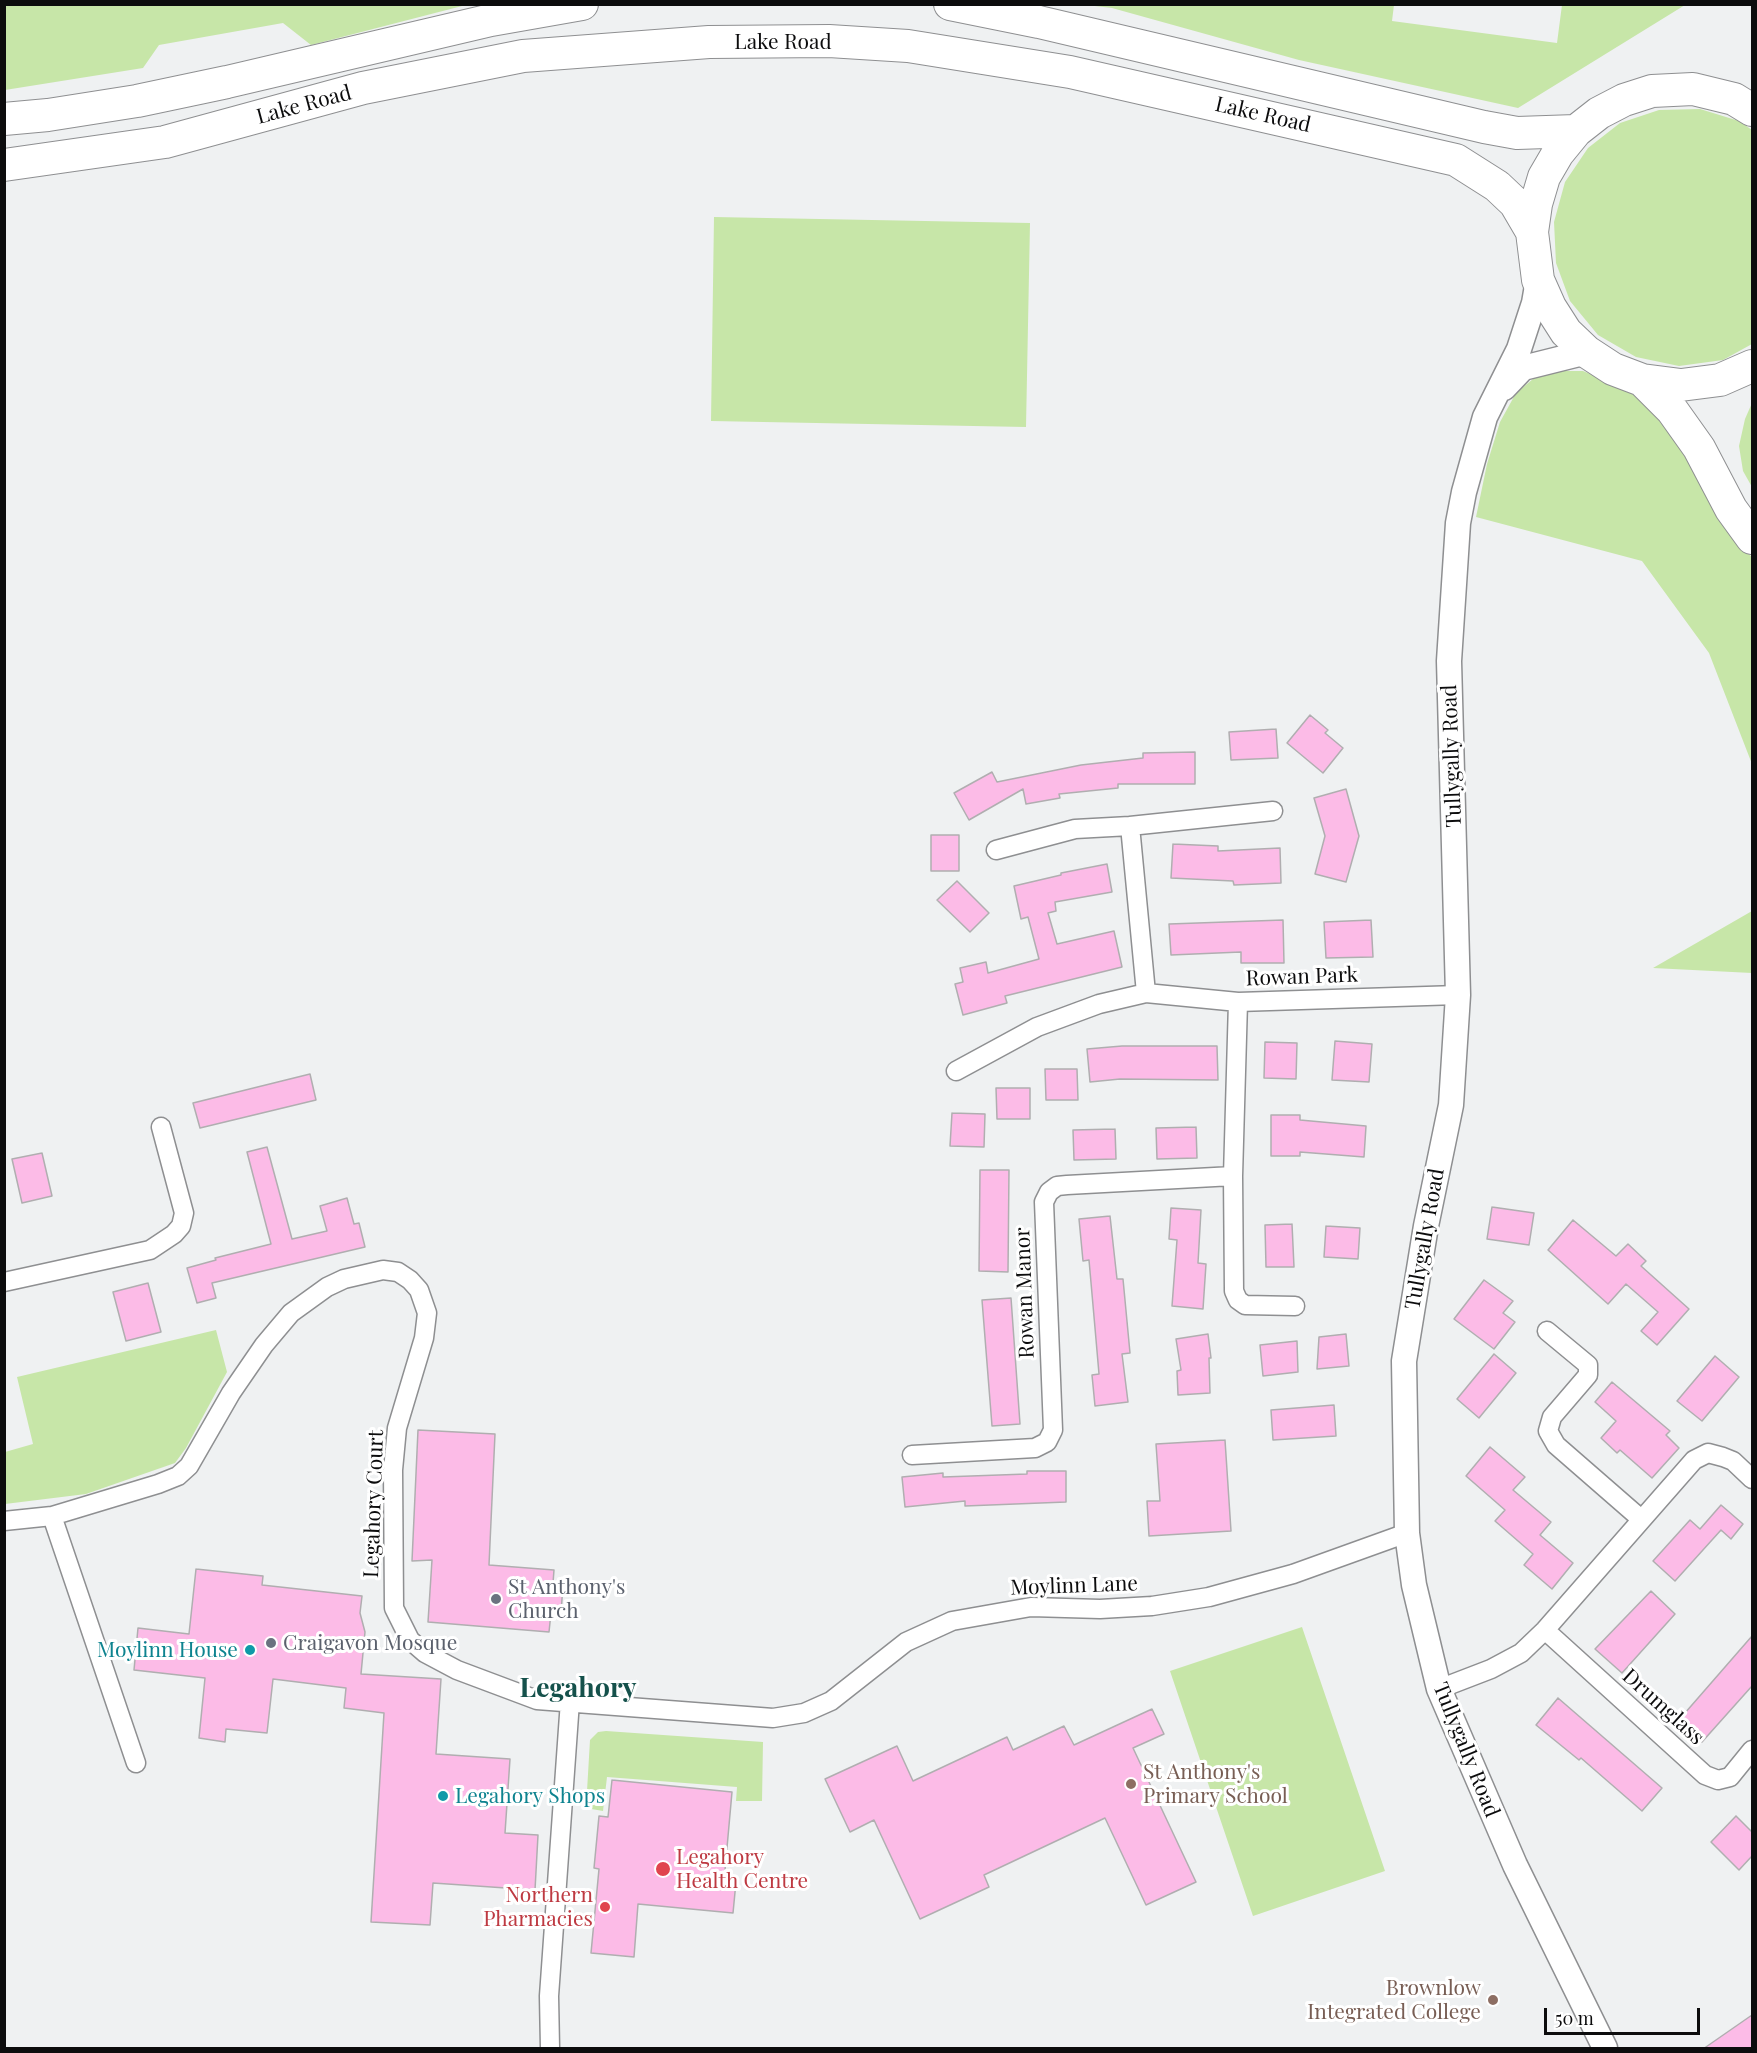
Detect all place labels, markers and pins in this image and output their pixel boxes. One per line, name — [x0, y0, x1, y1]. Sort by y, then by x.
place label: St Anthony's Church — [508, 1574, 625, 1624]
marker: St Anthony's Church — [489, 1592, 503, 1606]
place label: Craigavon Mosque — [283, 1630, 457, 1656]
marker: Craigavon Mosque — [264, 1636, 278, 1650]
place label: Moylinn House — [97, 1637, 238, 1663]
marker: Moylinn House — [243, 1643, 257, 1657]
place label: St Anthony's Primary School — [1143, 1759, 1288, 1809]
marker: St Anthony's Primary School — [1124, 1777, 1138, 1791]
place label: Legahory Shops — [455, 1783, 605, 1809]
marker: Legahory Shops — [436, 1789, 450, 1803]
place label: Legahory Health Centre — [676, 1844, 808, 1894]
marker: Legahory Health Centre — [654, 1860, 672, 1878]
place label: Northern Pharmacies — [483, 1882, 593, 1932]
marker: Northern Pharmacies — [598, 1900, 612, 1914]
place label: Brownlow Integrated College — [1307, 1975, 1481, 2025]
marker: Brownlow Integrated College — [1486, 1993, 1500, 2007]

